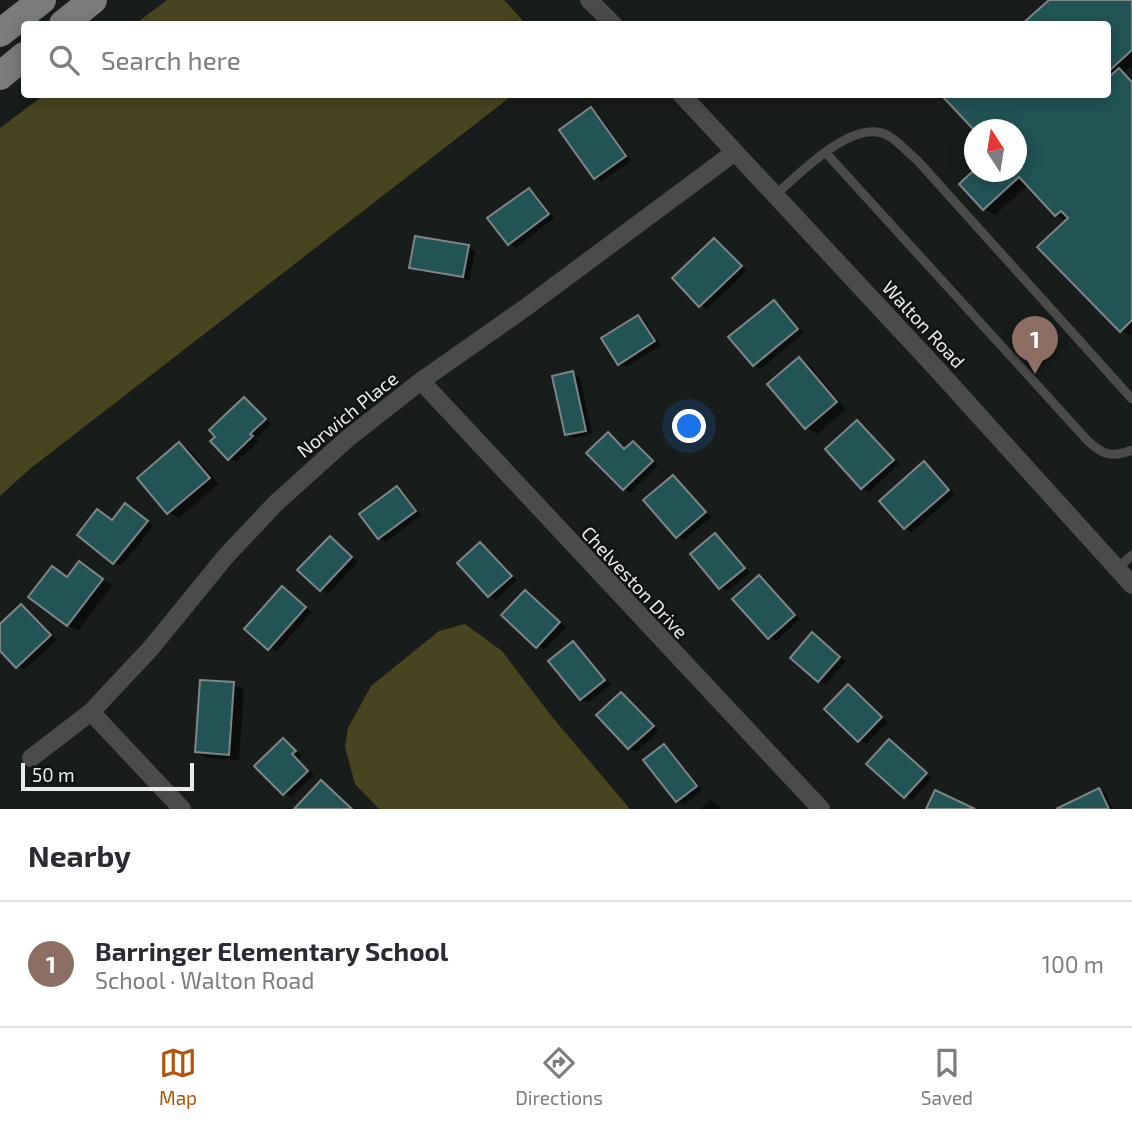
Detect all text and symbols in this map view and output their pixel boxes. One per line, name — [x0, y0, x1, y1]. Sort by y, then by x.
search box — [21, 21, 1111, 98]
icon: search — [45, 41, 83, 79]
text: Search here — [101, 44, 241, 75]
north arrow — [964, 119, 1027, 182]
street label: Walton Road — [878, 276, 970, 372]
pin: 1 — [1012, 316, 1058, 374]
street label: Norwich Place — [292, 366, 402, 462]
your location — [672, 409, 706, 443]
street label: Chelveston Drive — [577, 521, 693, 643]
scale bar — [21, 760, 194, 792]
text: 50 m — [32, 763, 75, 786]
text: Nearby — [28, 837, 131, 873]
text: Barringer Elementary School — [95, 935, 448, 966]
text: 1 — [46, 950, 56, 978]
text: 100 m — [1042, 950, 1104, 978]
text: School · Walton Road — [95, 966, 314, 994]
tab: Map — [159, 1044, 197, 1109]
tab: Directions — [515, 1044, 603, 1109]
tab: Saved — [921, 1044, 973, 1109]

